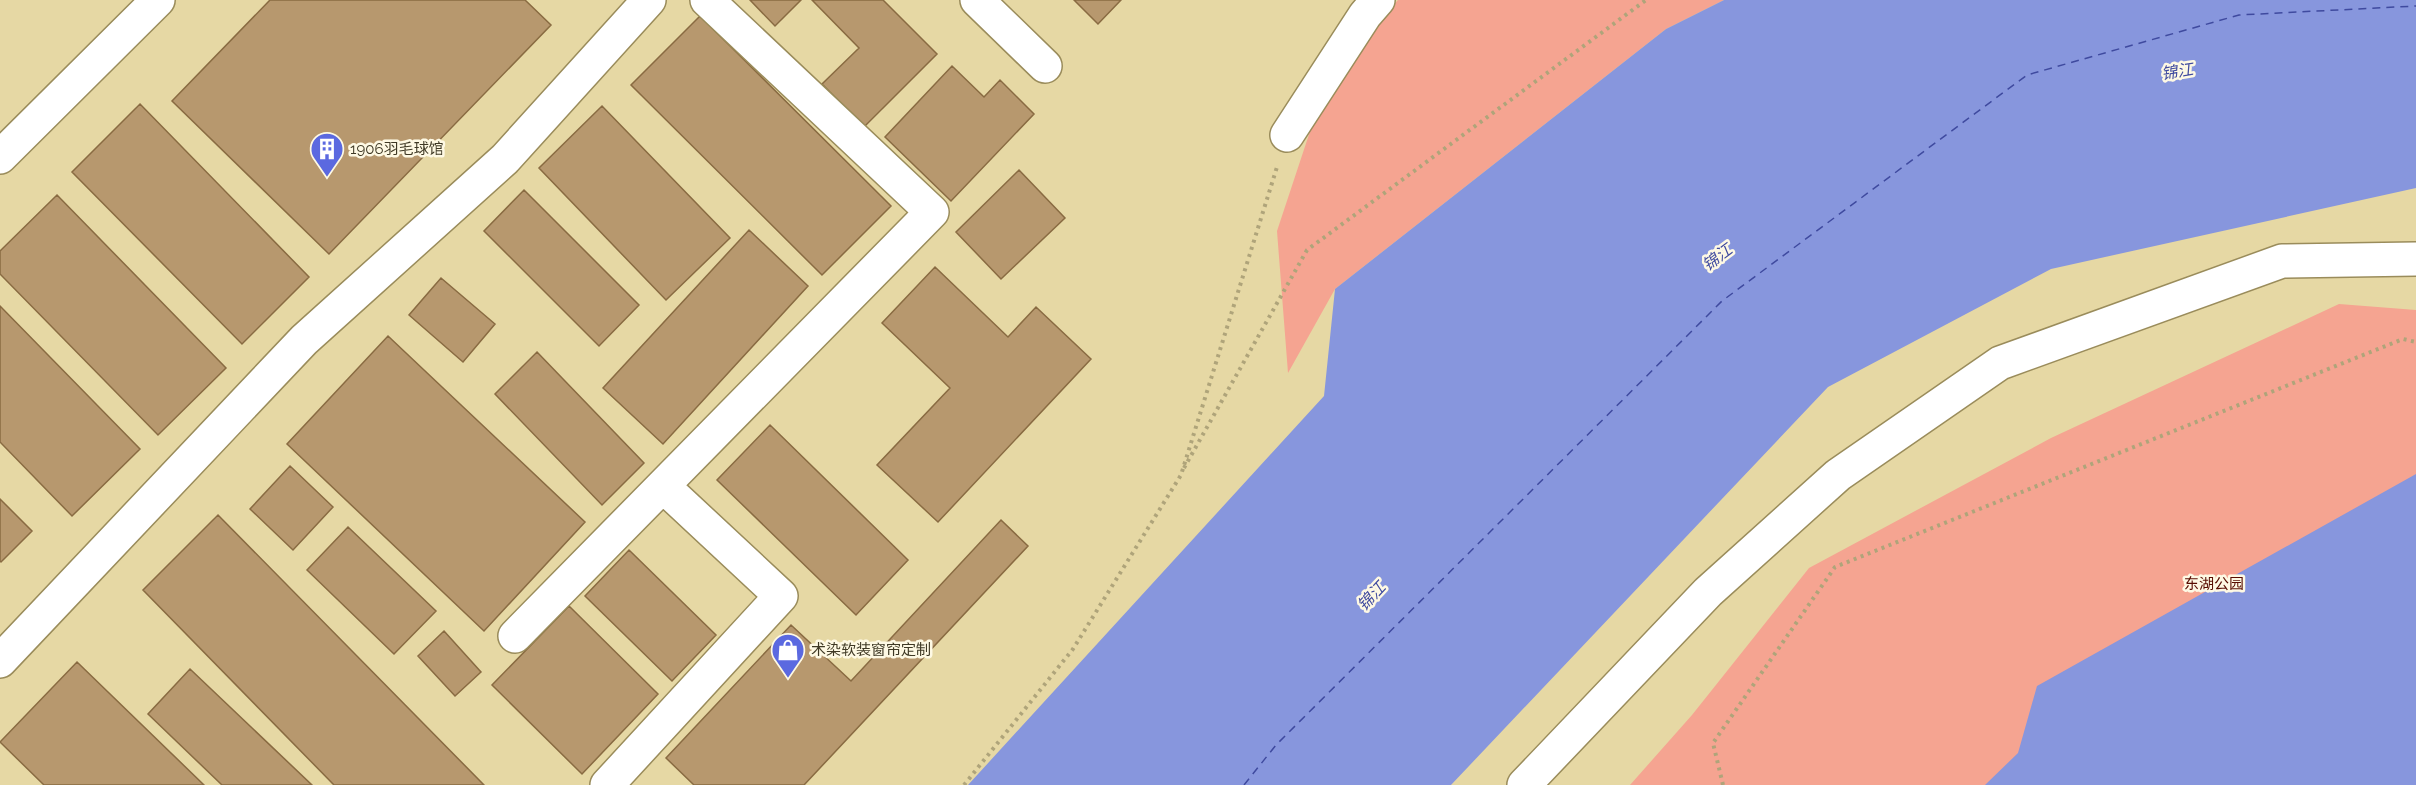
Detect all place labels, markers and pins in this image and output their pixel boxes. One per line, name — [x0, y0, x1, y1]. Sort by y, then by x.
building icon: 1906羽毛球馆 — [309, 131, 345, 178]
place label: 1906羽毛球馆 — [350, 140, 443, 158]
shop icon: 术染软装窗帘定制 — [770, 632, 806, 679]
place label: 术染软装窗帘定制 — [811, 641, 931, 659]

